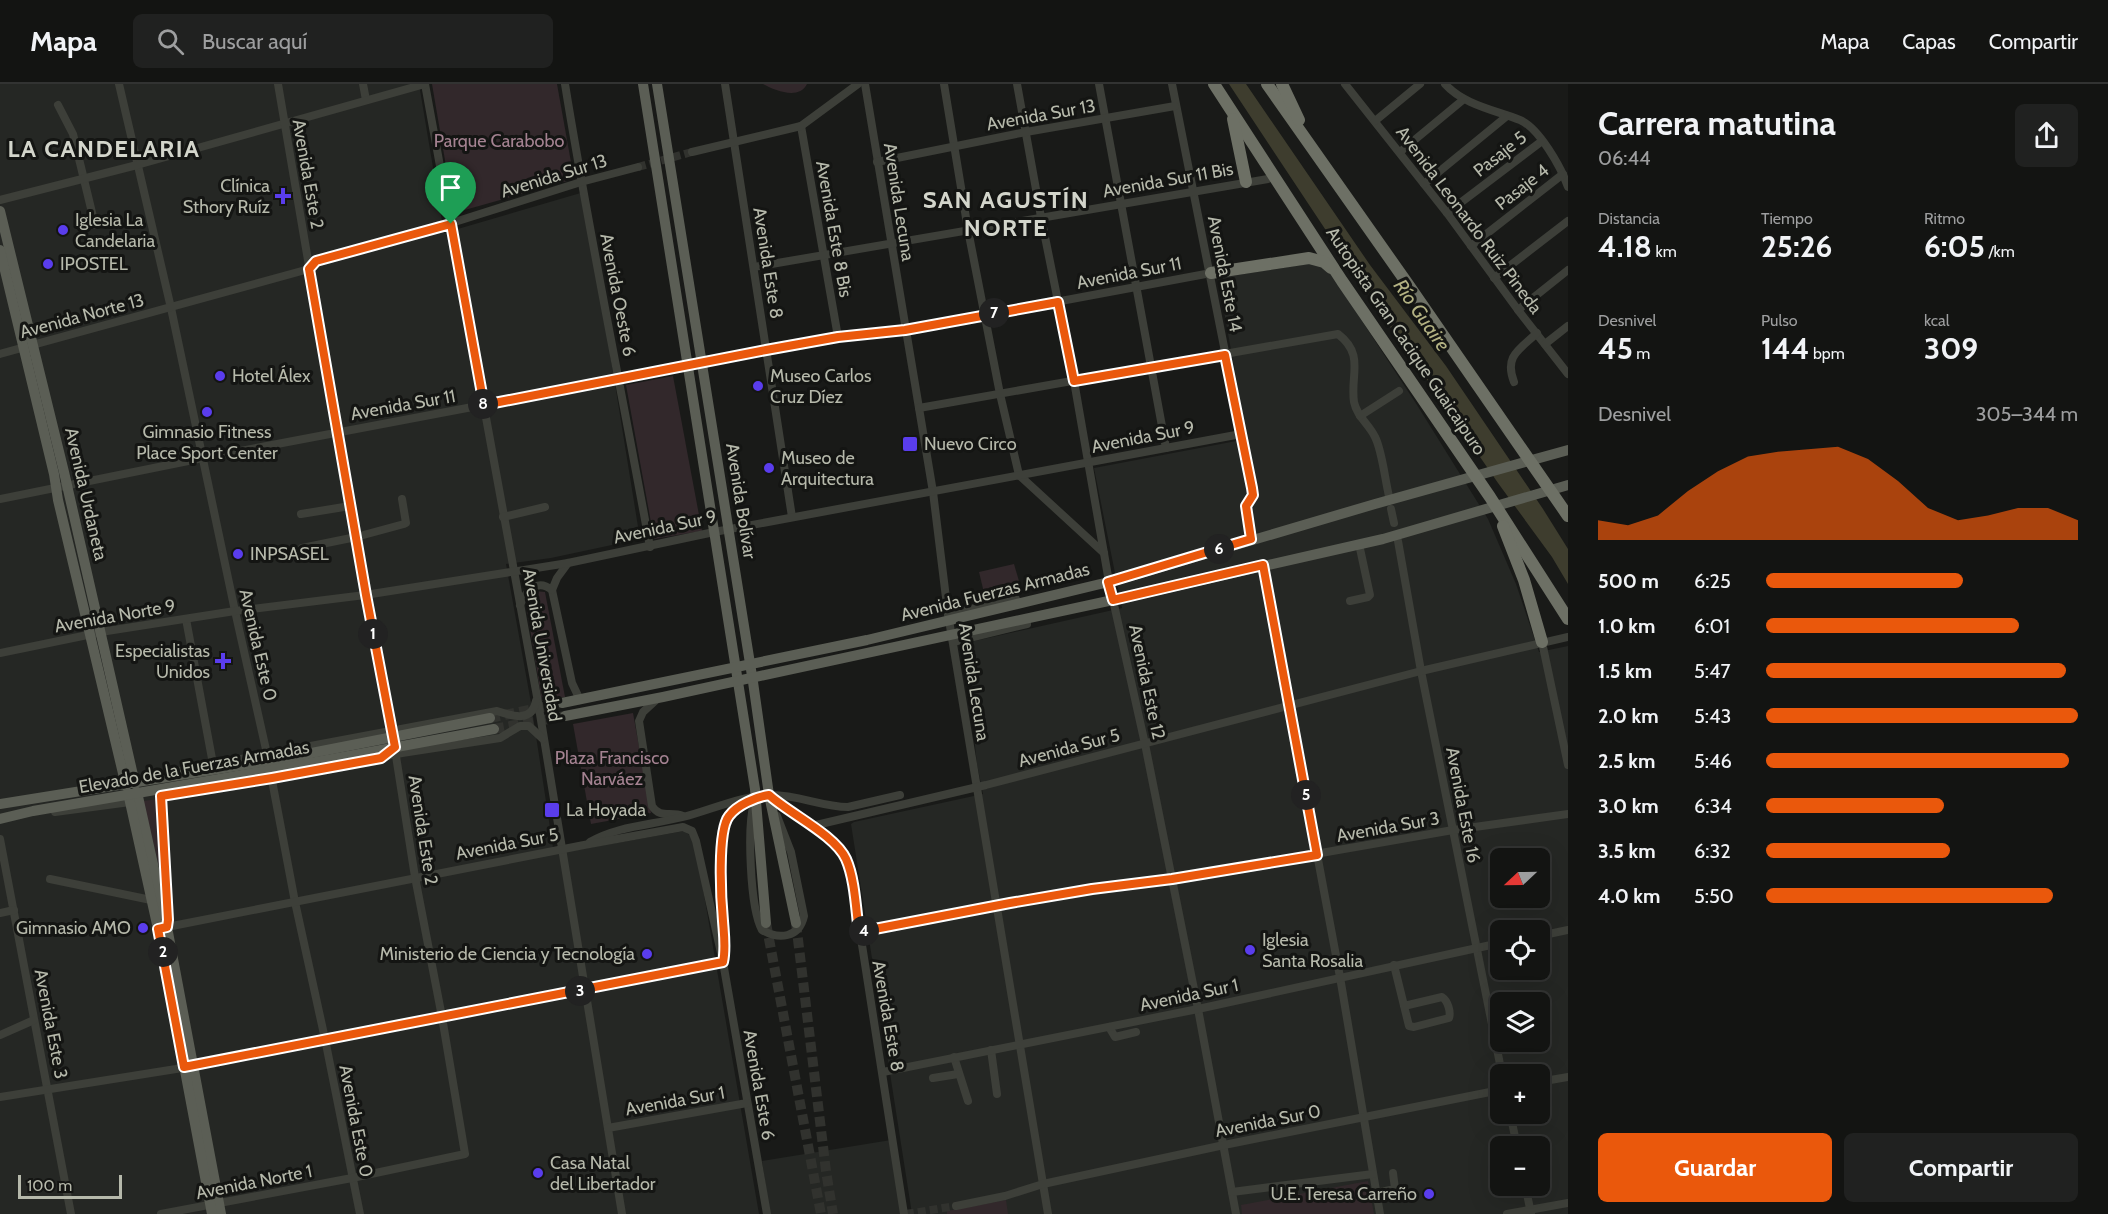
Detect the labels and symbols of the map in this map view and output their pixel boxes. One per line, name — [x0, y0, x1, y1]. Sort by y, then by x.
street label: Avenida Sur 13 — [985, 95, 1097, 135]
street label: Avenida Este 2 — [288, 117, 328, 231]
street label: Avenida Leonardo Ruiz Pineda — [1391, 122, 1547, 318]
street label: Pasaje 5 — [1469, 126, 1531, 182]
park label: Parque Carabobo — [434, 130, 564, 152]
district label: LA CANDELARIA — [7, 134, 201, 163]
street label: Avenida Lecuna — [879, 141, 919, 263]
street label: Avenida Sur 13 — [498, 149, 610, 203]
street label: Avenida Sur 11 Bis — [1101, 158, 1235, 202]
street label: Avenida Este 8 Bis — [811, 159, 857, 299]
street label: Pasaje 4 — [1491, 159, 1553, 215]
pin — [425, 162, 476, 224]
place label: Clínica Sthory Ruíz — [183, 175, 271, 218]
district label: SAN AGUSTÍN NORTE — [923, 185, 1089, 242]
marker: Clínica Sthory Ruíz — [274, 187, 292, 205]
street label: Avenida Este 8 — [748, 206, 788, 320]
place label: Iglesia La Candelaria — [75, 209, 155, 252]
street label: Avenida Este 14 — [1203, 214, 1247, 334]
marker: Iglesia La Candelaria — [56, 223, 70, 237]
street label: Autopista Gran Cacique Guaicaipuro — [1321, 223, 1491, 459]
street label: Avenida Oeste 6 — [595, 232, 641, 358]
street label: Avenida Sur 11 — [1075, 252, 1183, 294]
place label: IPOSTEL — [60, 253, 128, 275]
marker: IPOSTEL — [41, 257, 55, 271]
water label: Río Guaire — [1389, 274, 1455, 356]
street label: Avenida Norte 13 — [17, 289, 147, 343]
pin: 7 — [979, 298, 1009, 328]
place label: Hotel Álex — [232, 365, 311, 387]
place label: Museo Carlos Cruz Díez — [770, 365, 871, 408]
marker: Hotel Álex — [213, 369, 227, 383]
marker: Museo Carlos Cruz Díez — [751, 379, 765, 393]
street label: Avenida Sur 11 — [349, 385, 457, 425]
pin: 8 — [468, 389, 498, 419]
marker: Gimnasio Fitness Place Sport Center — [200, 405, 214, 419]
street label: Avenida Sur 9 — [1089, 416, 1197, 458]
place label: Gimnasio Fitness Place Sport Center — [136, 421, 278, 464]
street label: Avenida Urdaneta — [60, 425, 112, 563]
place label: Nuevo Circo — [924, 433, 1017, 455]
marker: Nuevo Circo — [901, 435, 919, 453]
street label: Avenida Bolívar — [721, 442, 761, 561]
place label: Museo de Arquitectura — [781, 447, 874, 490]
marker: Museo de Arquitectura — [762, 461, 776, 475]
street label: Avenida Sur 9 — [611, 505, 719, 549]
pin: 6 — [1204, 534, 1234, 564]
place label: INPSASEL — [250, 543, 329, 565]
marker: INPSASEL — [231, 547, 245, 561]
street label: Avenida Fuerzas Armadas — [898, 558, 1092, 626]
street label: Avenida Universidad — [518, 567, 566, 723]
street label: Avenida Este 0 — [234, 587, 282, 703]
street label: Avenida Norte 9 — [53, 595, 177, 637]
pin: 1 — [358, 619, 388, 649]
street label: Avenida Lecuna — [954, 621, 994, 743]
street label: Avenida Este 12 — [1124, 623, 1170, 741]
place label: Especialistas Unidos — [115, 640, 210, 683]
marker: Especialistas Unidos — [214, 652, 232, 670]
street label: Avenida Sur 5 — [1016, 724, 1122, 772]
street label: Elevado de la Fuerzas Armadas — [77, 736, 311, 798]
street label: Avenida Este 16 — [1441, 745, 1485, 865]
park label: Plaza Francisco Narváez — [555, 747, 669, 790]
street label: Avenida Este 2 — [403, 773, 443, 887]
pin: 5 — [1291, 780, 1321, 810]
place label: La Hoyada — [566, 799, 646, 821]
marker: La Hoyada — [543, 801, 561, 819]
street label: Avenida Sur 3 — [1335, 807, 1441, 847]
street label: Avenida Sur 5 — [454, 823, 560, 865]
north arrow — [1490, 848, 1550, 908]
pin: 4 — [849, 916, 879, 946]
place label: Gimnasio AMO — [16, 917, 131, 939]
marker: Gimnasio AMO — [136, 921, 150, 935]
place label: Iglesia Santa Rosalia — [1262, 929, 1363, 972]
pin: 2 — [148, 937, 178, 967]
place label: Ministerio de Ciencia y Tecnología — [380, 943, 635, 965]
marker: Iglesia Santa Rosalia — [1243, 943, 1257, 957]
marker: Ministerio de Ciencia y Tecnología — [640, 947, 654, 961]
street label: Avenida Este 8 — [867, 959, 909, 1073]
street label: Avenida Este 3 — [30, 967, 72, 1081]
street label: Avenida Sur 1 — [1138, 974, 1240, 1016]
pin: 3 — [565, 976, 595, 1006]
street label: Avenida Este 6 — [738, 1028, 780, 1142]
street label: Avenida Este 0 — [334, 1063, 378, 1179]
street label: Avenida Sur 1 — [624, 1081, 726, 1121]
street label: Avenida Sur 0 — [1213, 1100, 1323, 1142]
place label: Casa Natal del Libertador — [550, 1152, 656, 1195]
street label: Avenida Norte 1 — [194, 1160, 314, 1204]
marker: Casa Natal del Libertador — [531, 1166, 545, 1180]
scale bar — [18, 1172, 122, 1200]
place label: U.E. Teresa Carreño — [1270, 1183, 1417, 1205]
marker: U.E. Teresa Carreño — [1422, 1187, 1436, 1201]

